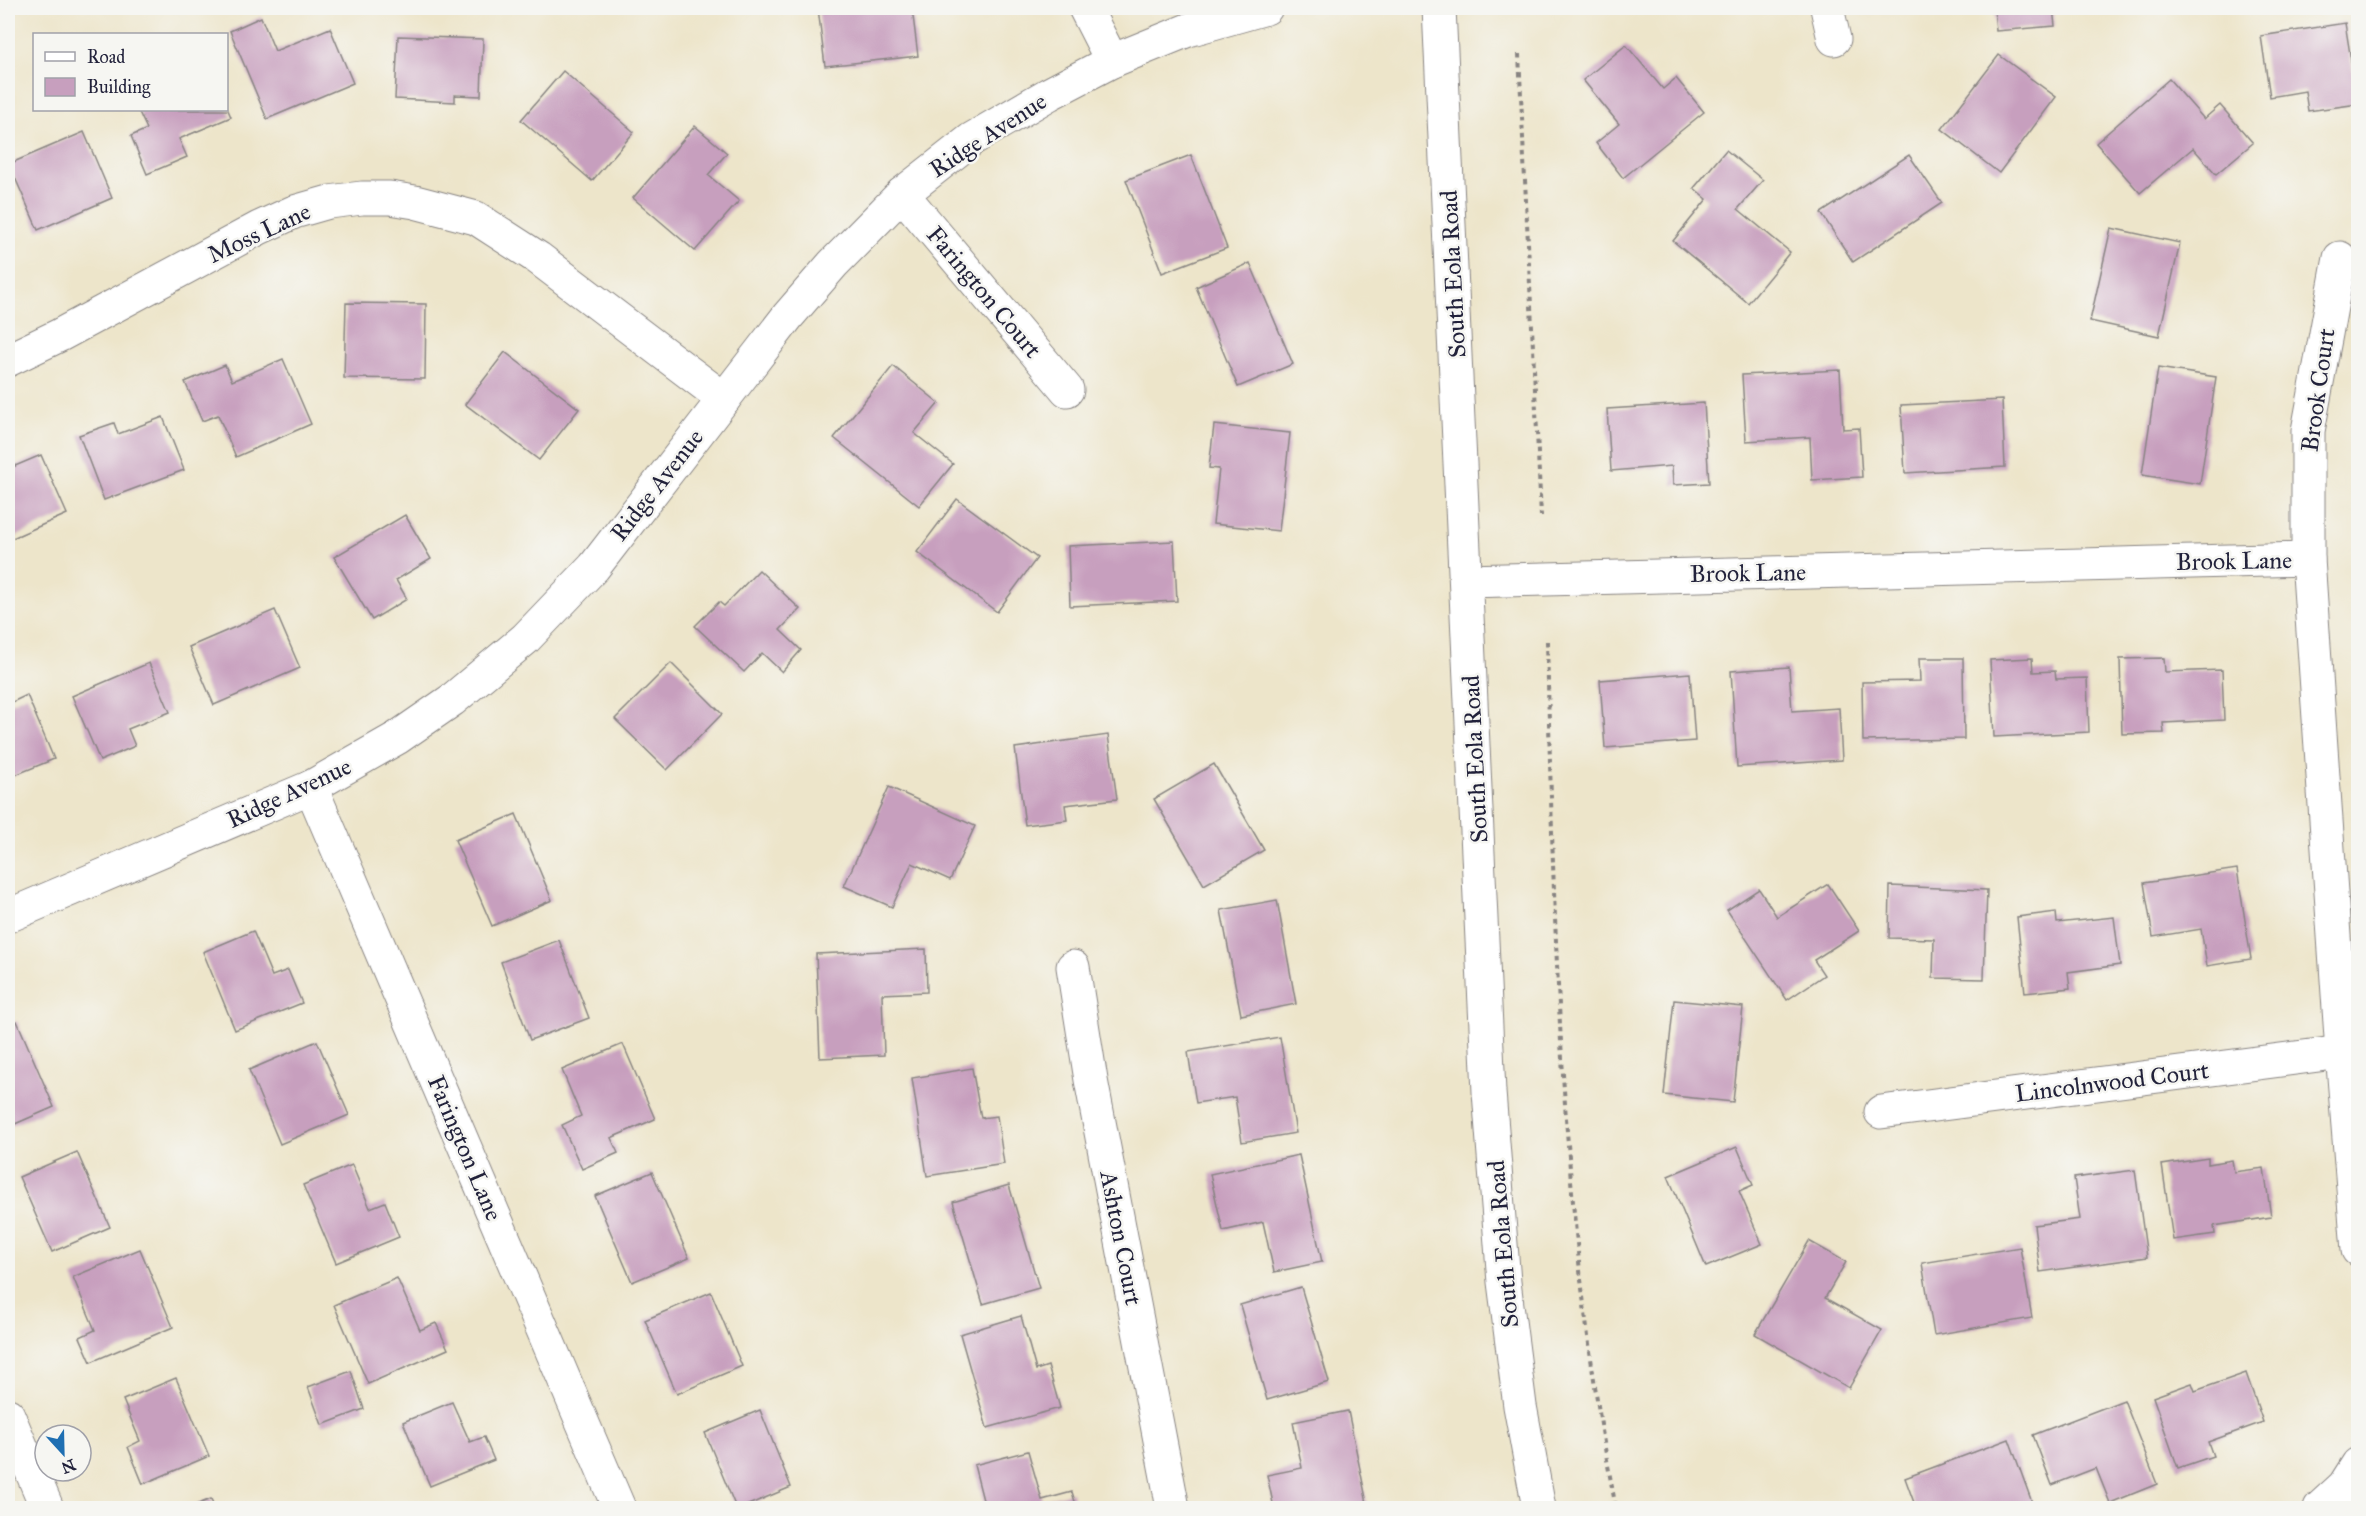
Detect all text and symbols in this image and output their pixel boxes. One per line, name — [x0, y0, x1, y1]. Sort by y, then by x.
legend — [33, 33, 228, 111]
text: Road — [87, 46, 125, 68]
text: Building — [87, 76, 151, 99]
street label: Ridge Avenue — [924, 86, 1052, 184]
street label: South Eola Road — [1434, 189, 1472, 359]
street label: Moss Lane — [203, 196, 315, 270]
street label: Farington Court — [920, 220, 1048, 364]
street label: Brook Court — [2294, 326, 2342, 454]
street label: Ridge Avenue — [604, 423, 710, 547]
street label: Brook Lane — [2176, 545, 2292, 577]
street label: Brook Lane — [1690, 557, 1806, 589]
street label: South Eola Road — [1456, 674, 1494, 844]
street label: Ridge Avenue — [222, 751, 356, 835]
street label: Lincolnwood Court — [2013, 1055, 2211, 1109]
street label: Farington Lane — [421, 1071, 509, 1225]
street label: South Eola Road — [1481, 1159, 1525, 1329]
street label: Ashton Court — [1093, 1167, 1149, 1308]
north arrow — [33, 1423, 93, 1483]
text: N — [58, 1455, 78, 1478]

